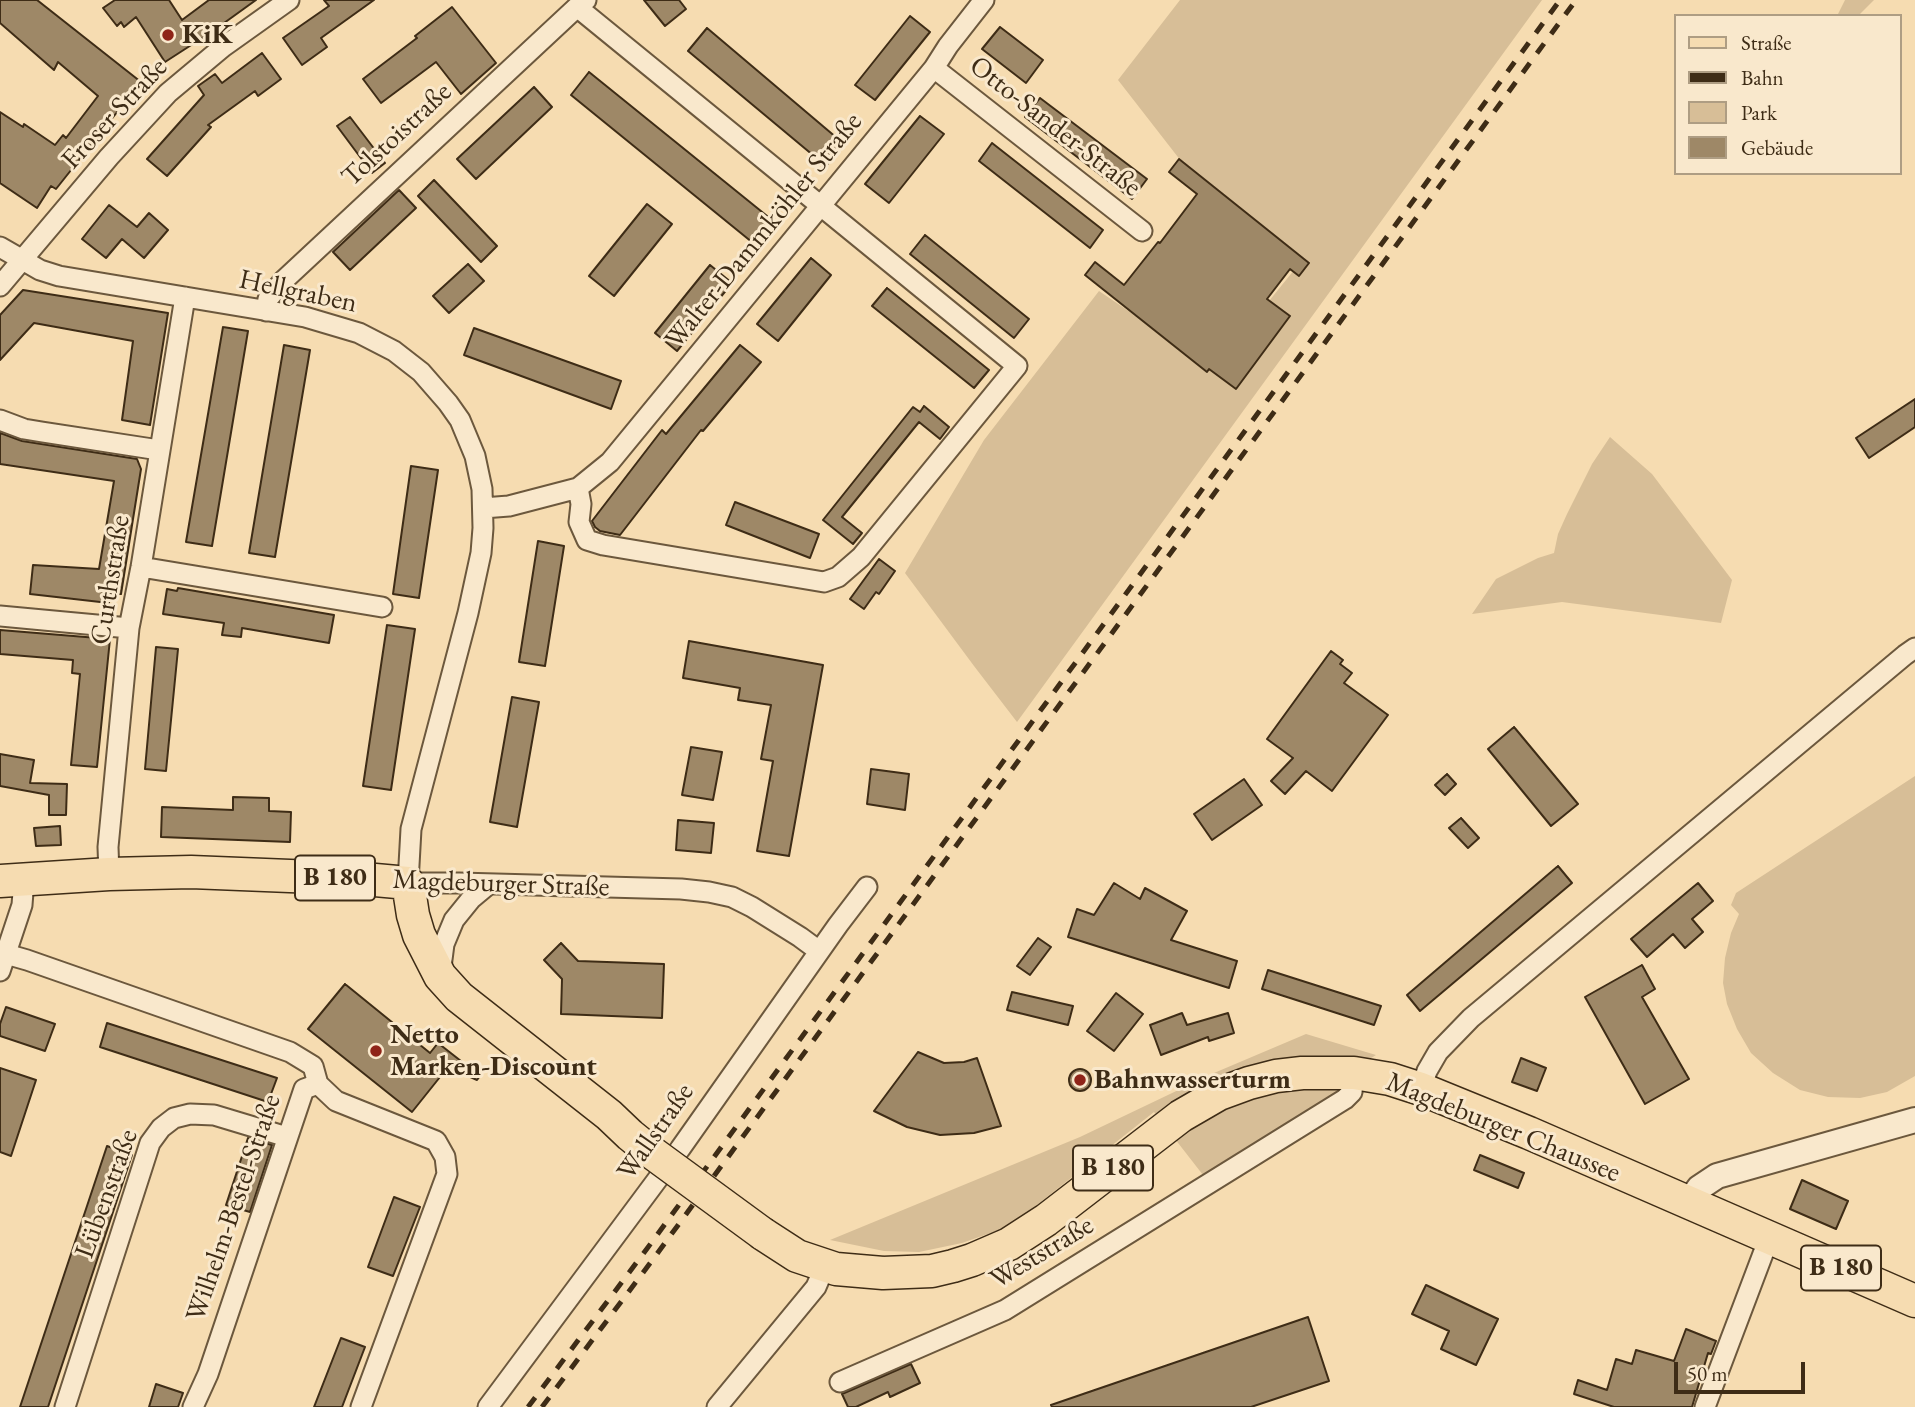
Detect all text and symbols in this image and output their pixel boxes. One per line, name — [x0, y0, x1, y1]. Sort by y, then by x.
legend — [1674, 14, 1901, 175]
place label: KiK — [182, 18, 233, 52]
marker: KiK — [160, 27, 176, 43]
text: Straße — [1741, 29, 1792, 56]
street label: Otto-Sander-Straße — [962, 49, 1148, 205]
street label: Froser Straße — [55, 51, 175, 177]
text: Bahn — [1741, 64, 1784, 91]
street label: Tolstoistraße — [335, 76, 459, 194]
text: Park — [1741, 99, 1777, 126]
street label: Walter-Dammköhler Straße — [658, 106, 870, 356]
text: Gebäude — [1741, 134, 1813, 161]
street label: Hellgraben — [236, 263, 360, 321]
street label: Curthstraße — [84, 513, 138, 647]
road number: B 180 — [295, 856, 375, 900]
street label: Magdeburger Straße — [392, 863, 610, 905]
place label: Netto Marken-Discount — [390, 1018, 597, 1084]
marker: Netto Marken-Discount — [368, 1043, 384, 1059]
place label: Bahnwasserturm — [1094, 1063, 1291, 1097]
street label: Magdeburger Chaussee — [1381, 1066, 1625, 1190]
marker: Bahnwasserturm — [1072, 1072, 1088, 1088]
street label: Wallstraße — [610, 1077, 702, 1187]
street label: Wilhelm-Bestel-Straße — [179, 1090, 289, 1326]
street label: Lübenstraße — [68, 1125, 146, 1263]
road number: B 180 — [1073, 1146, 1153, 1190]
street label: Weststraße — [984, 1209, 1100, 1297]
road number: B 180 — [1801, 1246, 1881, 1290]
scale bar — [1677, 1348, 1808, 1392]
text: 50 m — [1687, 1360, 1728, 1387]

